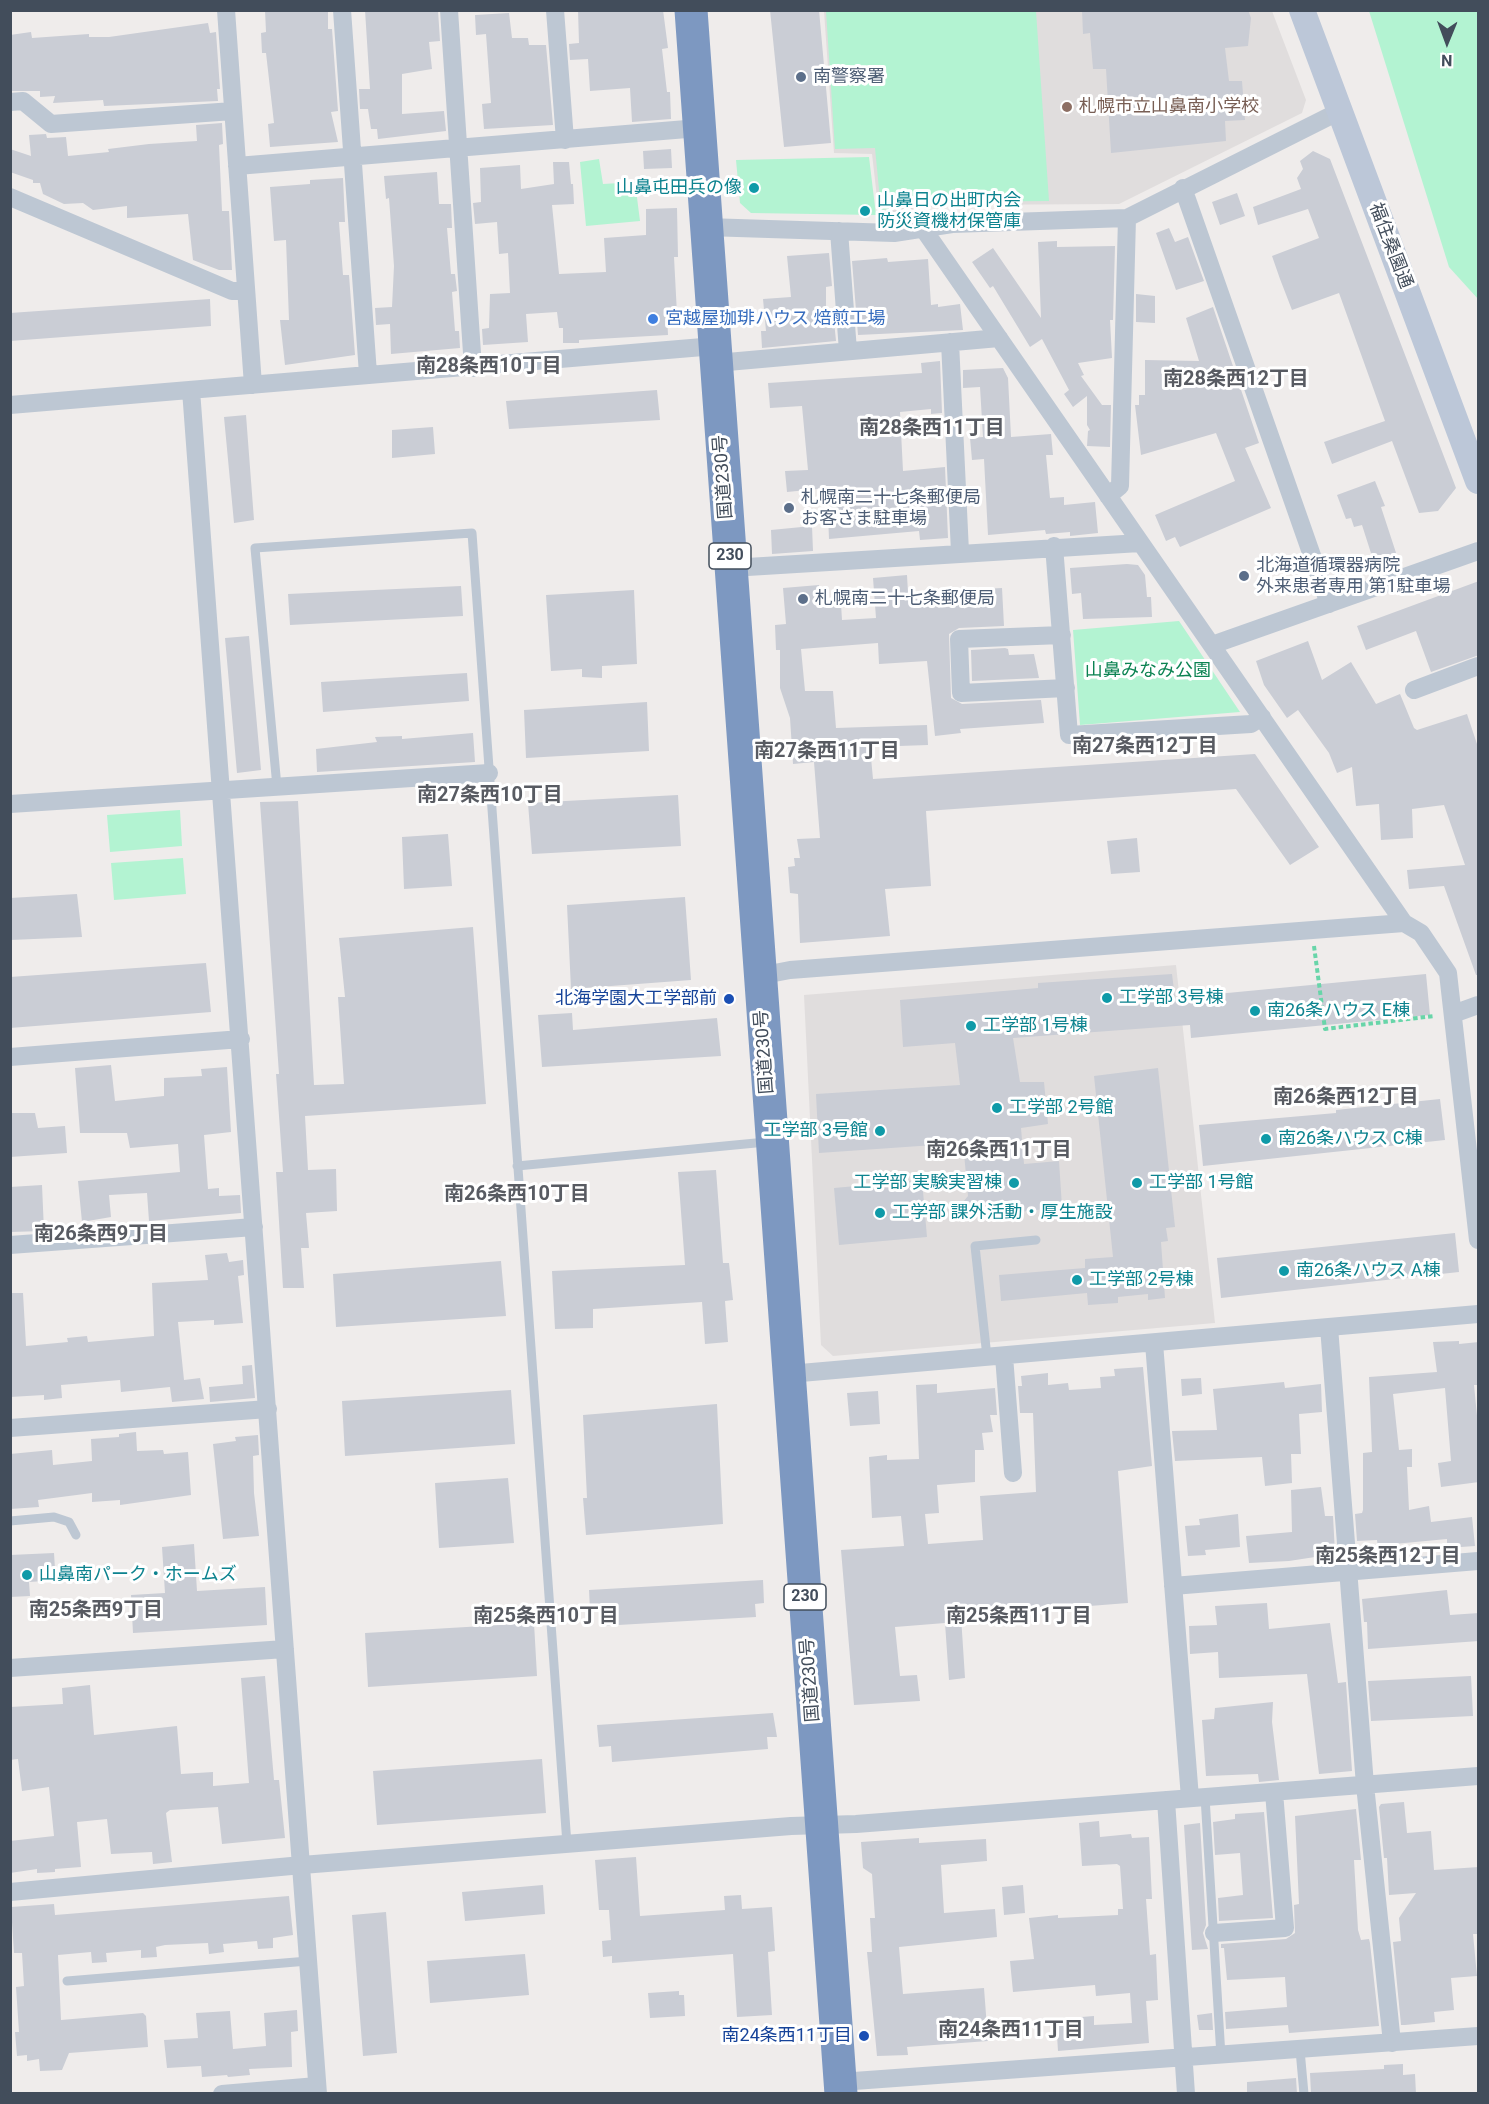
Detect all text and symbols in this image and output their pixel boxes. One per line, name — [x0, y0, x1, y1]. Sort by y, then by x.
north arrow — [1417, 12, 1477, 72]
text: N — [1441, 51, 1452, 70]
place label: 南警察署 — [813, 66, 885, 88]
marker: 南警察署 — [794, 70, 808, 84]
place label: 札幌市立山鼻南小学校 — [1079, 96, 1259, 118]
marker: 札幌市立山鼻南小学校 — [1060, 100, 1074, 114]
place label: 山鼻屯田兵の像 — [616, 177, 742, 199]
marker: 山鼻屯田兵の像 — [747, 181, 761, 195]
place label: 山鼻日の出町内会 防災資機材保管庫 — [877, 190, 1021, 232]
street label: 福住桑園通 — [1364, 200, 1416, 292]
marker: 山鼻日の出町内会 防災資機材保管庫 — [858, 204, 872, 218]
place label: 宮越屋珈琲ハウス 焙煎工場 — [665, 308, 885, 330]
marker: 宮越屋珈琲ハウス 焙煎工場 — [646, 312, 660, 326]
district label: 南28条西10丁目 — [416, 355, 562, 379]
district label: 南28条西12丁目 — [1163, 368, 1309, 392]
district label: 南28条西11丁目 — [859, 417, 1005, 441]
street label: 国道230号 — [710, 434, 738, 520]
place label: 札幌南二十七条郵便局 お客さま駐車場 — [801, 487, 981, 530]
marker: 札幌南二十七条郵便局 お客さま駐車場 — [782, 501, 796, 515]
road number: 230 — [709, 543, 751, 569]
place label: 北海道循環器病院 外来患者専用 第1駐車場 — [1256, 555, 1451, 598]
marker: 北海道循環器病院 外来患者専用 第1駐車場 — [1237, 569, 1251, 583]
place label: 札幌南二十七条郵便局 — [815, 588, 995, 610]
marker: 札幌南二十七条郵便局 — [796, 592, 810, 606]
park label: 山鼻みなみ公園 — [1085, 660, 1211, 682]
district label: 南27条西12丁目 — [1072, 735, 1218, 759]
district label: 南27条西11丁目 — [754, 740, 900, 764]
district label: 南27条西10丁目 — [417, 784, 563, 808]
place label: 工学部 3号棟 — [1119, 987, 1224, 1009]
place label: 北海学園大工学部前 — [555, 988, 717, 1010]
marker: 工学部 3号棟 — [1100, 991, 1114, 1005]
marker: 北海学園大工学部前 — [722, 992, 736, 1006]
place label: 南26条ハウス E棟 — [1267, 1000, 1410, 1022]
marker: 南26条ハウス E棟 — [1248, 1004, 1262, 1018]
street label: 国道230号 — [751, 1009, 779, 1095]
place label: 工学部 1号棟 — [983, 1015, 1088, 1037]
marker: 工学部 1号棟 — [964, 1019, 978, 1033]
district label: 南26条西12丁目 — [1273, 1086, 1419, 1110]
place label: 工学部 2号館 — [1009, 1097, 1114, 1119]
marker: 工学部 2号館 — [990, 1101, 1004, 1115]
place label: 工学部 3号館 — [763, 1120, 868, 1142]
marker: 工学部 3号館 — [873, 1124, 887, 1138]
place label: 南26条ハウス C棟 — [1278, 1128, 1422, 1150]
marker: 南26条ハウス C棟 — [1259, 1132, 1273, 1146]
district label: 南26条西11丁目 — [926, 1139, 1072, 1163]
place label: 工学部 実験実習棟 — [854, 1172, 1002, 1194]
place label: 工学部 1号館 — [1149, 1172, 1254, 1194]
marker: 工学部 実験実習棟 — [1007, 1176, 1021, 1190]
marker: 工学部 1号館 — [1130, 1176, 1144, 1190]
district label: 南26条西10丁目 — [444, 1183, 590, 1207]
place label: 工学部 課外活動・厚生施設 — [892, 1202, 1112, 1224]
marker: 工学部 課外活動・厚生施設 — [873, 1206, 887, 1220]
district label: 南26条西9丁目 — [34, 1223, 168, 1247]
place label: 南26条ハウス A棟 — [1296, 1260, 1440, 1282]
marker: 南26条ハウス A棟 — [1277, 1264, 1291, 1278]
place label: 工学部 2号棟 — [1089, 1269, 1194, 1291]
marker: 工学部 2号棟 — [1070, 1273, 1084, 1287]
district label: 南25条西12丁目 — [1315, 1545, 1461, 1569]
place label: 山鼻南パーク・ホームズ — [39, 1564, 237, 1586]
marker: 山鼻南パーク・ホームズ — [20, 1568, 34, 1582]
road number: 230 — [784, 1584, 826, 1610]
district label: 南25条西9丁目 — [29, 1599, 163, 1623]
district label: 南25条西10丁目 — [473, 1605, 619, 1629]
district label: 南25条西11丁目 — [946, 1605, 1092, 1629]
street label: 国道230号 — [797, 1637, 825, 1723]
district label: 南24条西11丁目 — [938, 2019, 1084, 2043]
place label: 南24条西11丁目 — [722, 2025, 852, 2047]
marker: 南24条西11丁目 — [857, 2029, 871, 2043]

